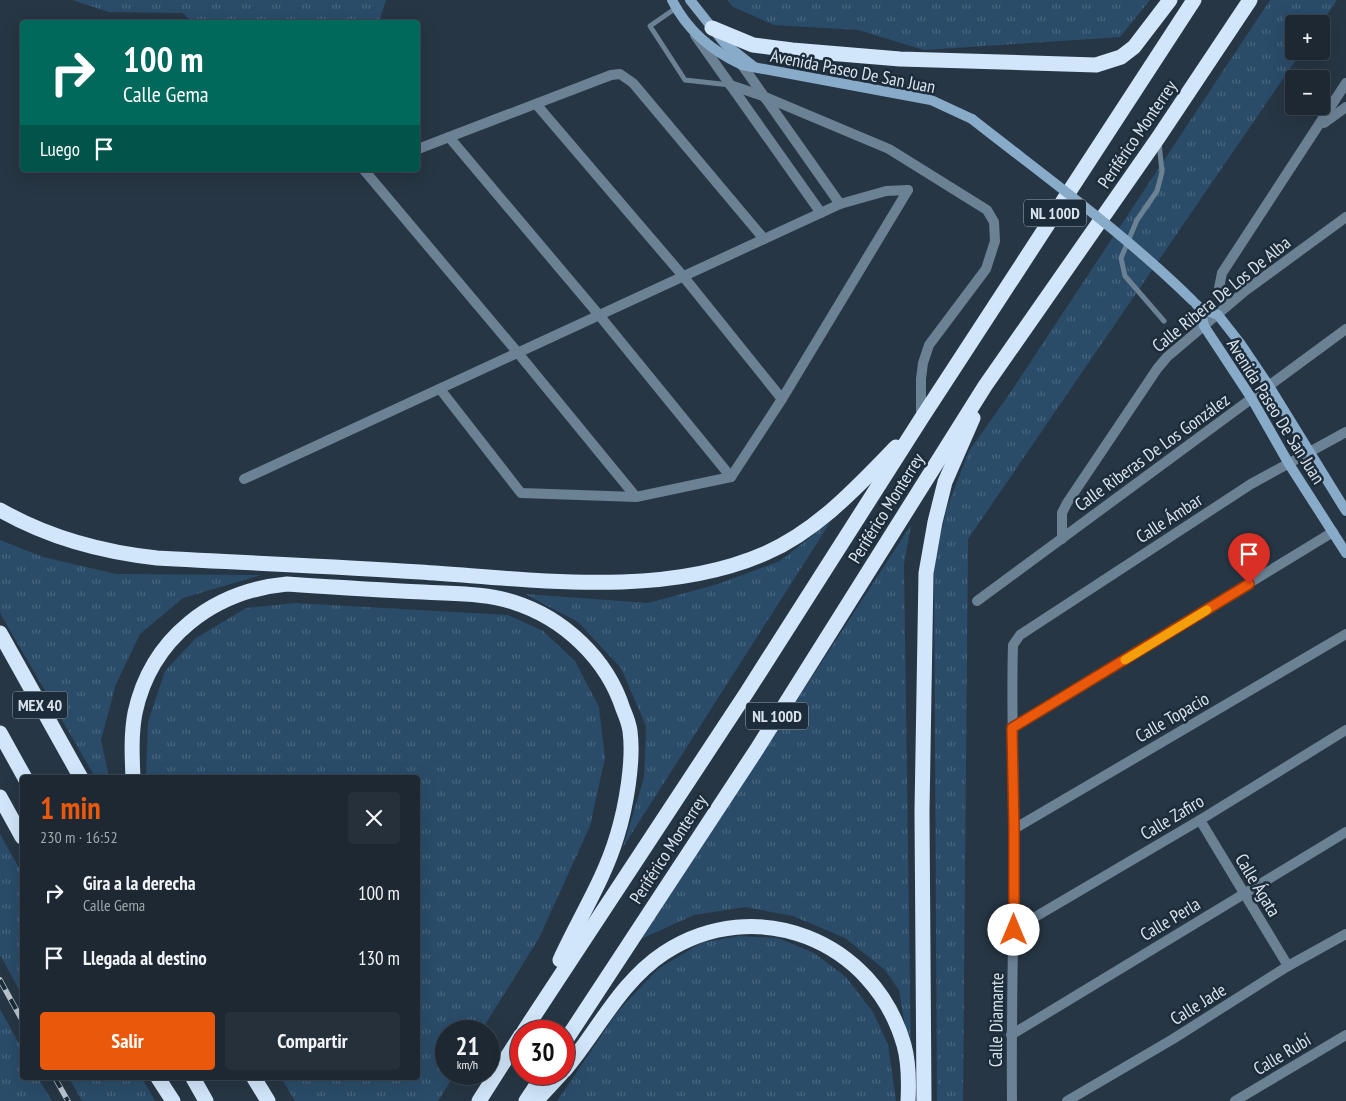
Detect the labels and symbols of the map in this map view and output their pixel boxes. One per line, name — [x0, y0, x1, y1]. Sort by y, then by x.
street label: Avenida Paseo De San Juan — [769, 44, 937, 98]
street label: Periférico Monterrey — [1092, 75, 1182, 192]
road number: NL 100D — [1024, 200, 1086, 227]
street label: Calle Ribera De Los De Alba — [1147, 231, 1295, 357]
street label: Avenida Paseo De San Juan — [1222, 334, 1330, 488]
street label: Calle Riberas De Los González — [1070, 388, 1234, 516]
street label: Periférico Monterrey — [843, 449, 929, 567]
street label: Calle Ámbar — [1131, 488, 1207, 548]
pin — [1228, 533, 1270, 584]
street label: Calle Topacio — [1131, 687, 1213, 747]
road number: MEX 40 — [12, 692, 68, 718]
road number: NL 100D — [746, 702, 808, 729]
street label: Calle Zafiro — [1136, 789, 1208, 845]
street label: Periférico Monterrey — [624, 790, 712, 908]
street label: Calle Ágata — [1230, 849, 1286, 921]
street label: Calle Perla — [1136, 892, 1204, 946]
position arrow — [987, 903, 1039, 955]
street label: Calle Diamante — [984, 973, 1008, 1067]
street label: Calle Jade — [1166, 978, 1230, 1030]
speed limit sign: 30 — [510, 1020, 575, 1085]
street label: Calle Rubí — [1249, 1028, 1315, 1080]

